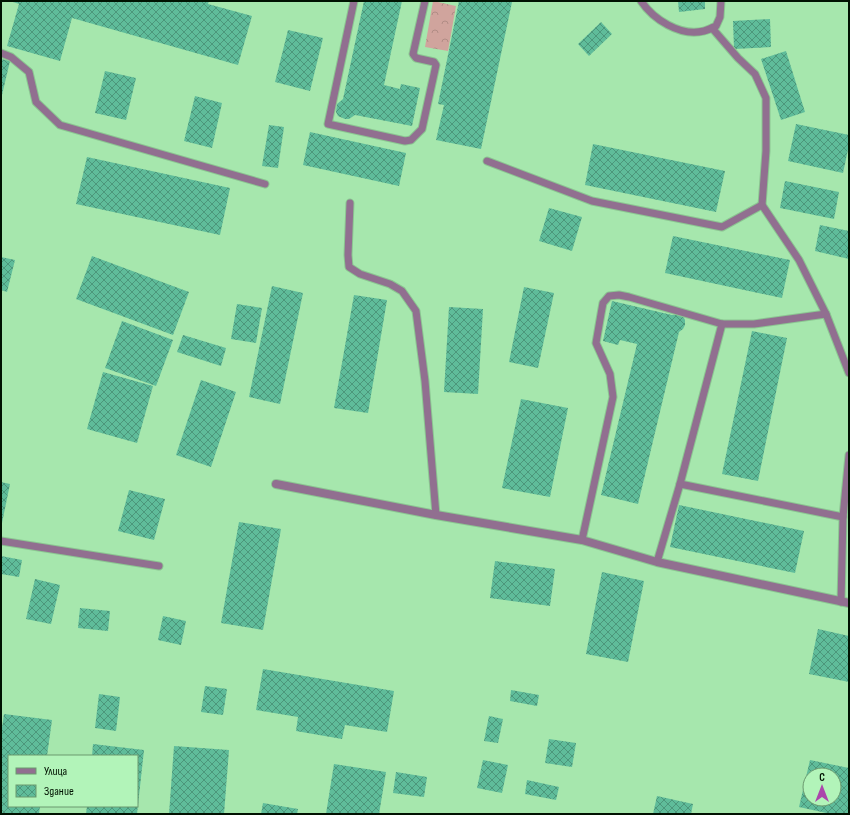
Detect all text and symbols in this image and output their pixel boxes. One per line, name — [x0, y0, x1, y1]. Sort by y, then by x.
legend — [8, 755, 138, 807]
text: Улица — [44, 764, 68, 779]
north arrow — [802, 767, 842, 807]
text: С — [819, 771, 825, 784]
text: Здание — [44, 784, 74, 799]

